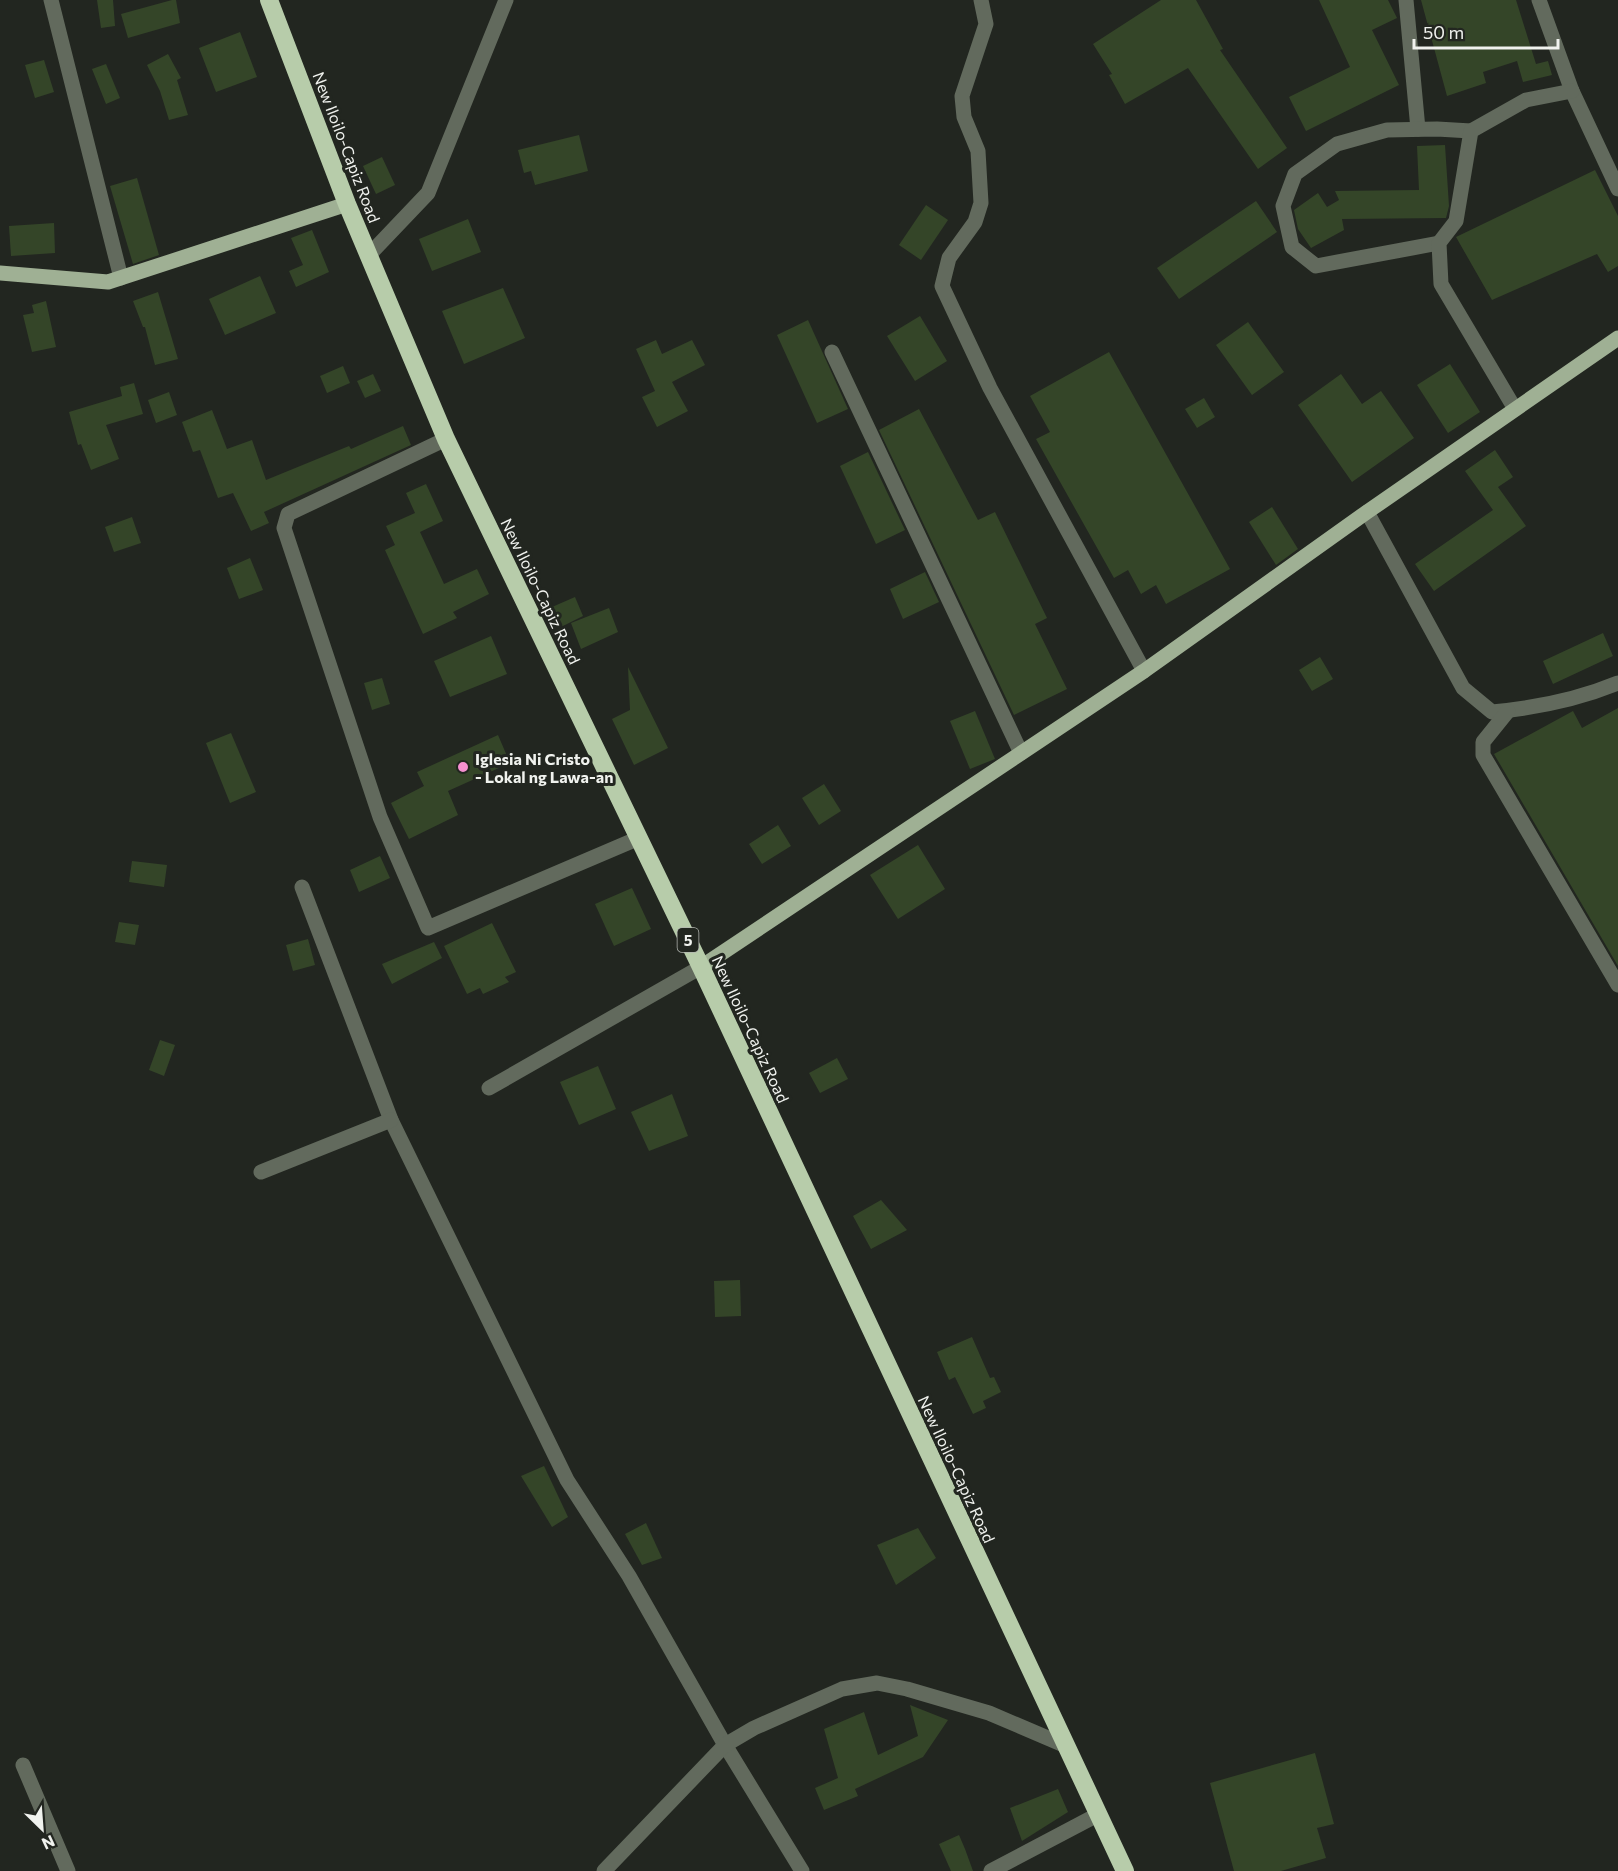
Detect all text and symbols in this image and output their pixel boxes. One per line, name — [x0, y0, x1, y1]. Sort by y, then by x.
scale bar — [1414, 12, 1558, 50]
text: 50 m — [1423, 21, 1464, 43]
street label: New Iloilo-Capiz Road — [309, 69, 385, 225]
street label: New Iloilo-Capiz Road — [497, 515, 585, 667]
place label: Iglesia Ni Cristo - Lokal ng Lawa-an — [475, 749, 613, 786]
marker: Iglesia Ni Cristo - Lokal ng Lawa-an — [456, 760, 470, 774]
road number: 5 — [678, 928, 698, 952]
street label: New Iloilo-Capiz Road — [709, 952, 793, 1106]
street label: New Iloilo-Capiz Road — [915, 1392, 999, 1546]
north arrow — [12, 1799, 72, 1859]
text: N — [39, 1832, 58, 1854]

